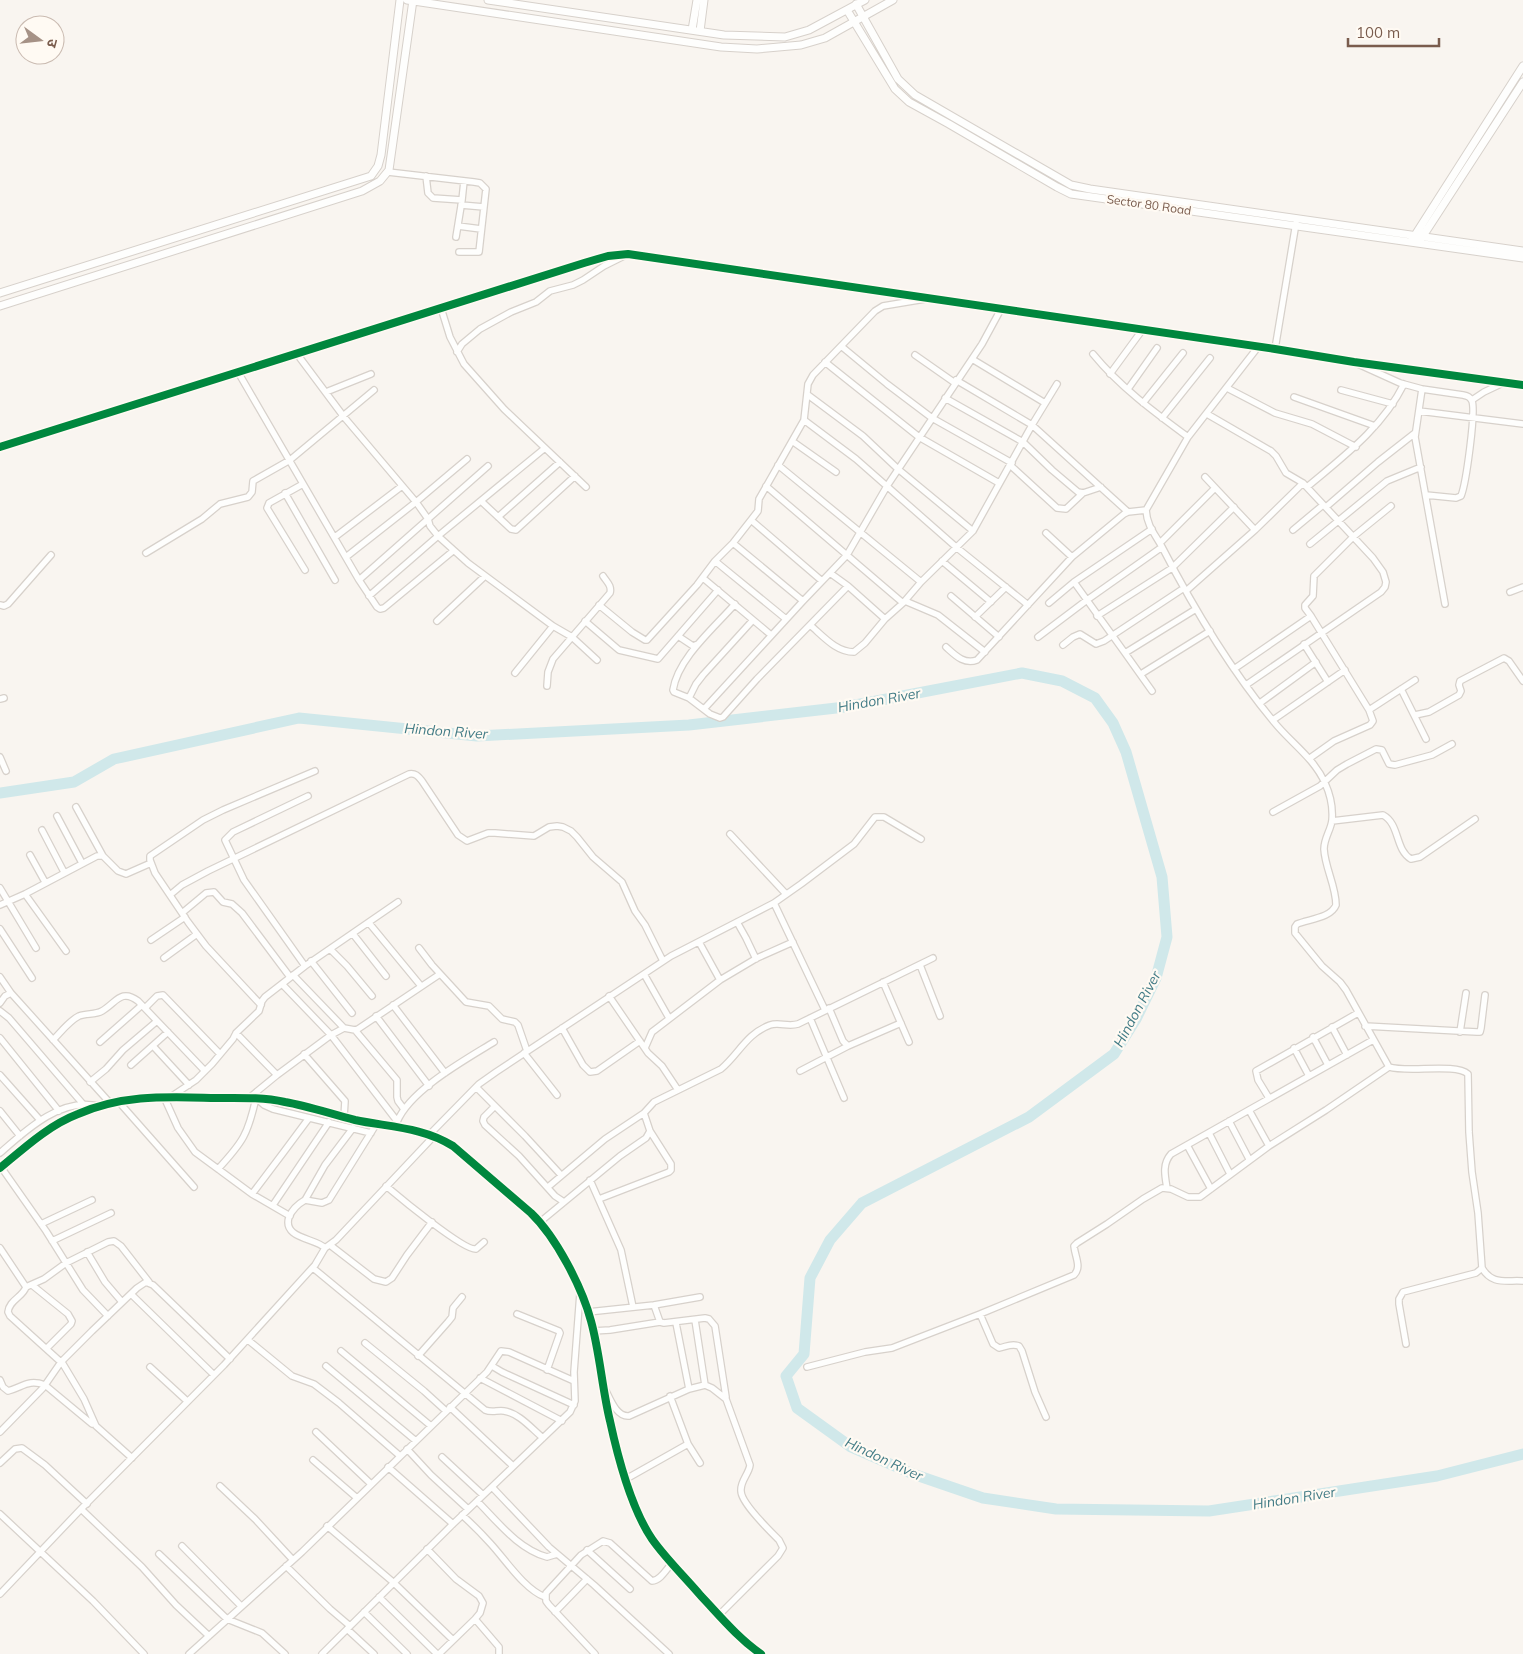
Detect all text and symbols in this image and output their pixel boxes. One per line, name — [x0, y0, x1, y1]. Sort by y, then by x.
north arrow — [15, 15, 65, 65]
scale bar — [1348, 15, 1439, 47]
text: 100 m — [1356, 23, 1400, 42]
text: उ — [43, 37, 62, 50]
street label: Sector 80 Road — [1106, 191, 1192, 218]
water label: Hindon River — [836, 684, 923, 716]
water label: Hindon River — [404, 719, 489, 743]
water label: Hindon River — [1109, 967, 1165, 1050]
water label: Hindon River — [842, 1433, 927, 1485]
water label: Hindon River — [1251, 1482, 1338, 1513]

